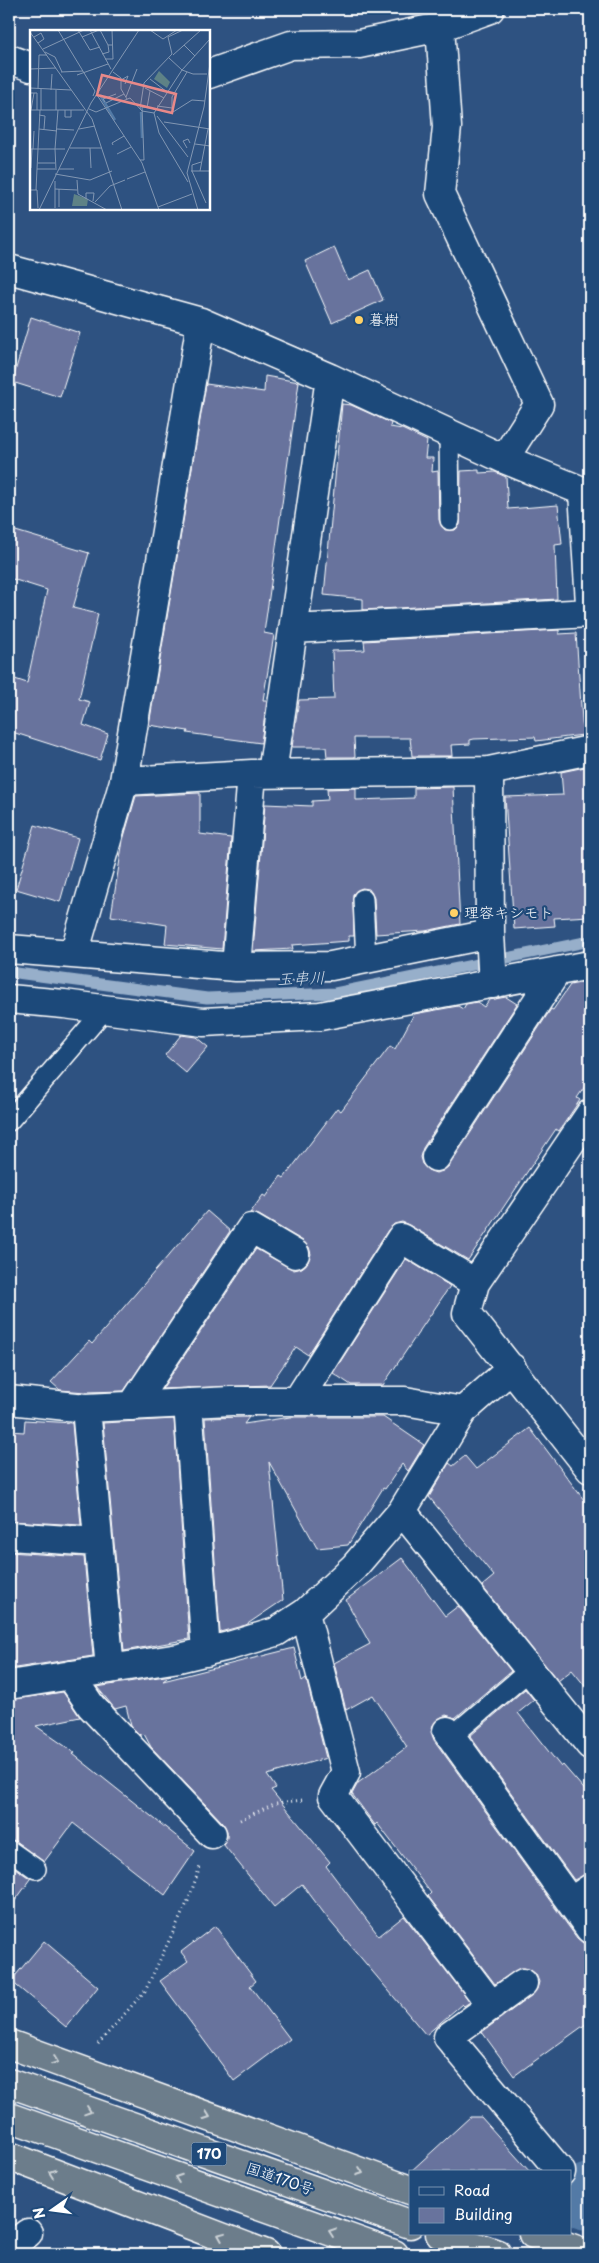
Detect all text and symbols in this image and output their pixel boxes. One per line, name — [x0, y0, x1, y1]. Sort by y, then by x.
inset map — [30, 30, 210, 210]
place label: 暮樹 — [369, 307, 399, 330]
marker: 暮樹 — [353, 314, 365, 326]
place label: 理容キシモト — [464, 900, 554, 923]
marker: 理容キシモト — [448, 907, 460, 919]
water label: 玉串川 — [277, 964, 325, 990]
one-way arrow — [50, 2055, 58, 2065]
one-way arrow — [83, 2105, 91, 2115]
one-way arrow — [203, 2110, 211, 2120]
road number: 170 — [192, 2142, 226, 2166]
street label: 国道170号 — [243, 2155, 318, 2200]
one-way arrow — [355, 2166, 364, 2176]
one-way arrow — [48, 2169, 57, 2179]
legend — [409, 2170, 572, 2236]
one-way arrow — [175, 2174, 183, 2184]
text: Road — [454, 2178, 490, 2201]
north arrow — [28, 2186, 78, 2236]
text: Building — [454, 2202, 513, 2225]
text: N — [27, 2205, 50, 2221]
one-way arrow — [328, 2228, 336, 2238]
one-way arrow — [217, 2232, 225, 2242]

